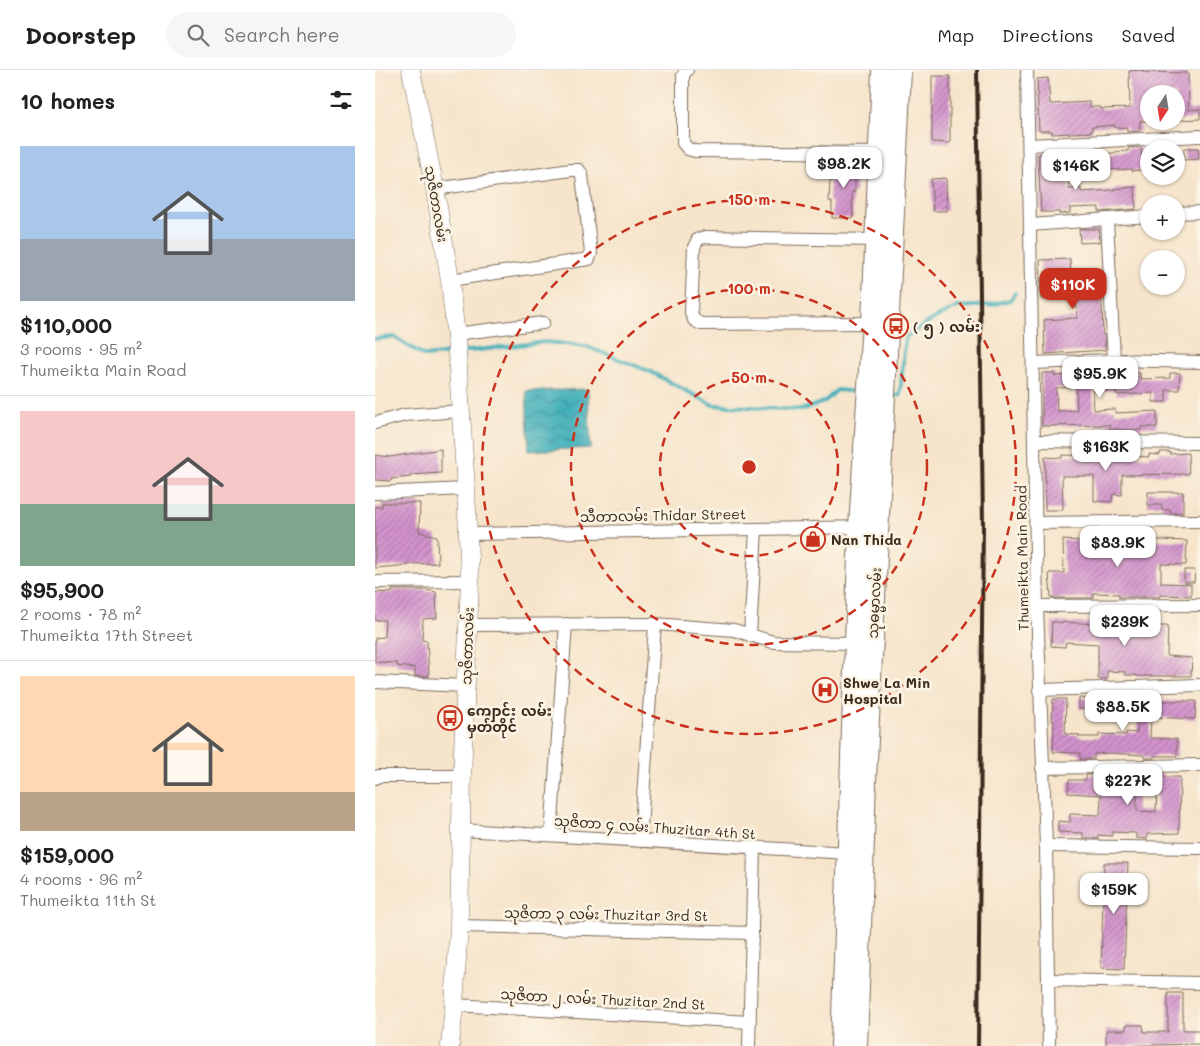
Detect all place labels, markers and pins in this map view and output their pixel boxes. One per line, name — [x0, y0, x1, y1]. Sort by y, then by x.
pin: $98.2K — [803, 146, 885, 189]
pin: $146K — [1041, 148, 1111, 191]
pin: $110K — [1038, 268, 1108, 310]
bus stop icon: ( ၅ ) လမ်း — [883, 313, 909, 339]
place label: ( ၅ ) လမ်း — [913, 317, 980, 339]
pin: $95.9K — [1059, 356, 1141, 399]
pin: $163K — [1071, 430, 1141, 472]
centre of rings — [740, 458, 758, 476]
shop icon: Nan Thida — [800, 526, 826, 552]
pin: $83.9K — [1077, 526, 1159, 568]
place label: Nan Thida — [831, 530, 902, 549]
pin: $239K — [1090, 604, 1160, 647]
place label: Shwe La Min Hospital — [843, 673, 930, 708]
hospital icon: Shwe La Min Hospital — [812, 677, 838, 703]
pin: $88.5K — [1082, 690, 1164, 732]
place label: ကျောင်း လမ်း မှတ်တိုင် — [467, 701, 552, 739]
bus stop icon: ကျောင်း လမ်း မှတ်တိုင် — [437, 705, 463, 731]
pin: $227K — [1093, 764, 1163, 806]
pin: $159K — [1079, 872, 1149, 915]

